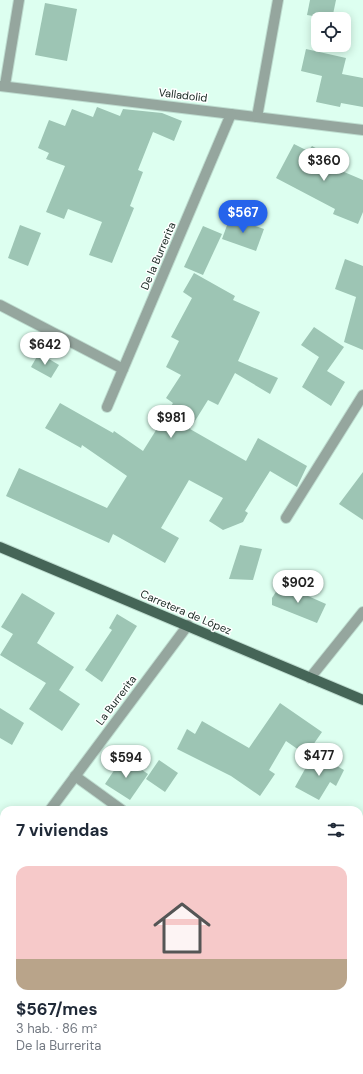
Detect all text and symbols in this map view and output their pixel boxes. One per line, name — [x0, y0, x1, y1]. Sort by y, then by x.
map controls — [311, 12, 351, 52]
button: locate — [311, 12, 351, 52]
street label: Valladolid — [158, 85, 208, 105]
pin: $360 — [300, 148, 348, 182]
text: $360 — [307, 152, 341, 169]
pin: $567 — [219, 200, 267, 234]
text: $567 — [227, 204, 259, 221]
street label: De la Burrerita — [137, 220, 179, 292]
pin: $642 — [21, 332, 69, 366]
text: $642 — [29, 336, 61, 353]
pin: $981 — [147, 405, 195, 439]
text: $981 — [157, 409, 185, 426]
pin: $902 — [274, 570, 322, 604]
text: $902 — [282, 574, 314, 591]
street label: Carretera de López — [138, 586, 234, 638]
street label: La Burrerita — [93, 672, 139, 728]
pin: $477 — [295, 743, 343, 777]
pin: $594 — [102, 745, 150, 779]
text: $477 — [304, 747, 334, 764]
text: $594 — [110, 749, 142, 766]
text: 7 viviendas — [16, 819, 109, 841]
icon: filters — [325, 819, 347, 841]
icon: home — [146, 892, 218, 964]
text: $567/mes — [16, 998, 97, 1020]
text: 3 hab. · 86 m² — [16, 1020, 97, 1037]
text: De la Burrerita — [16, 1037, 101, 1054]

